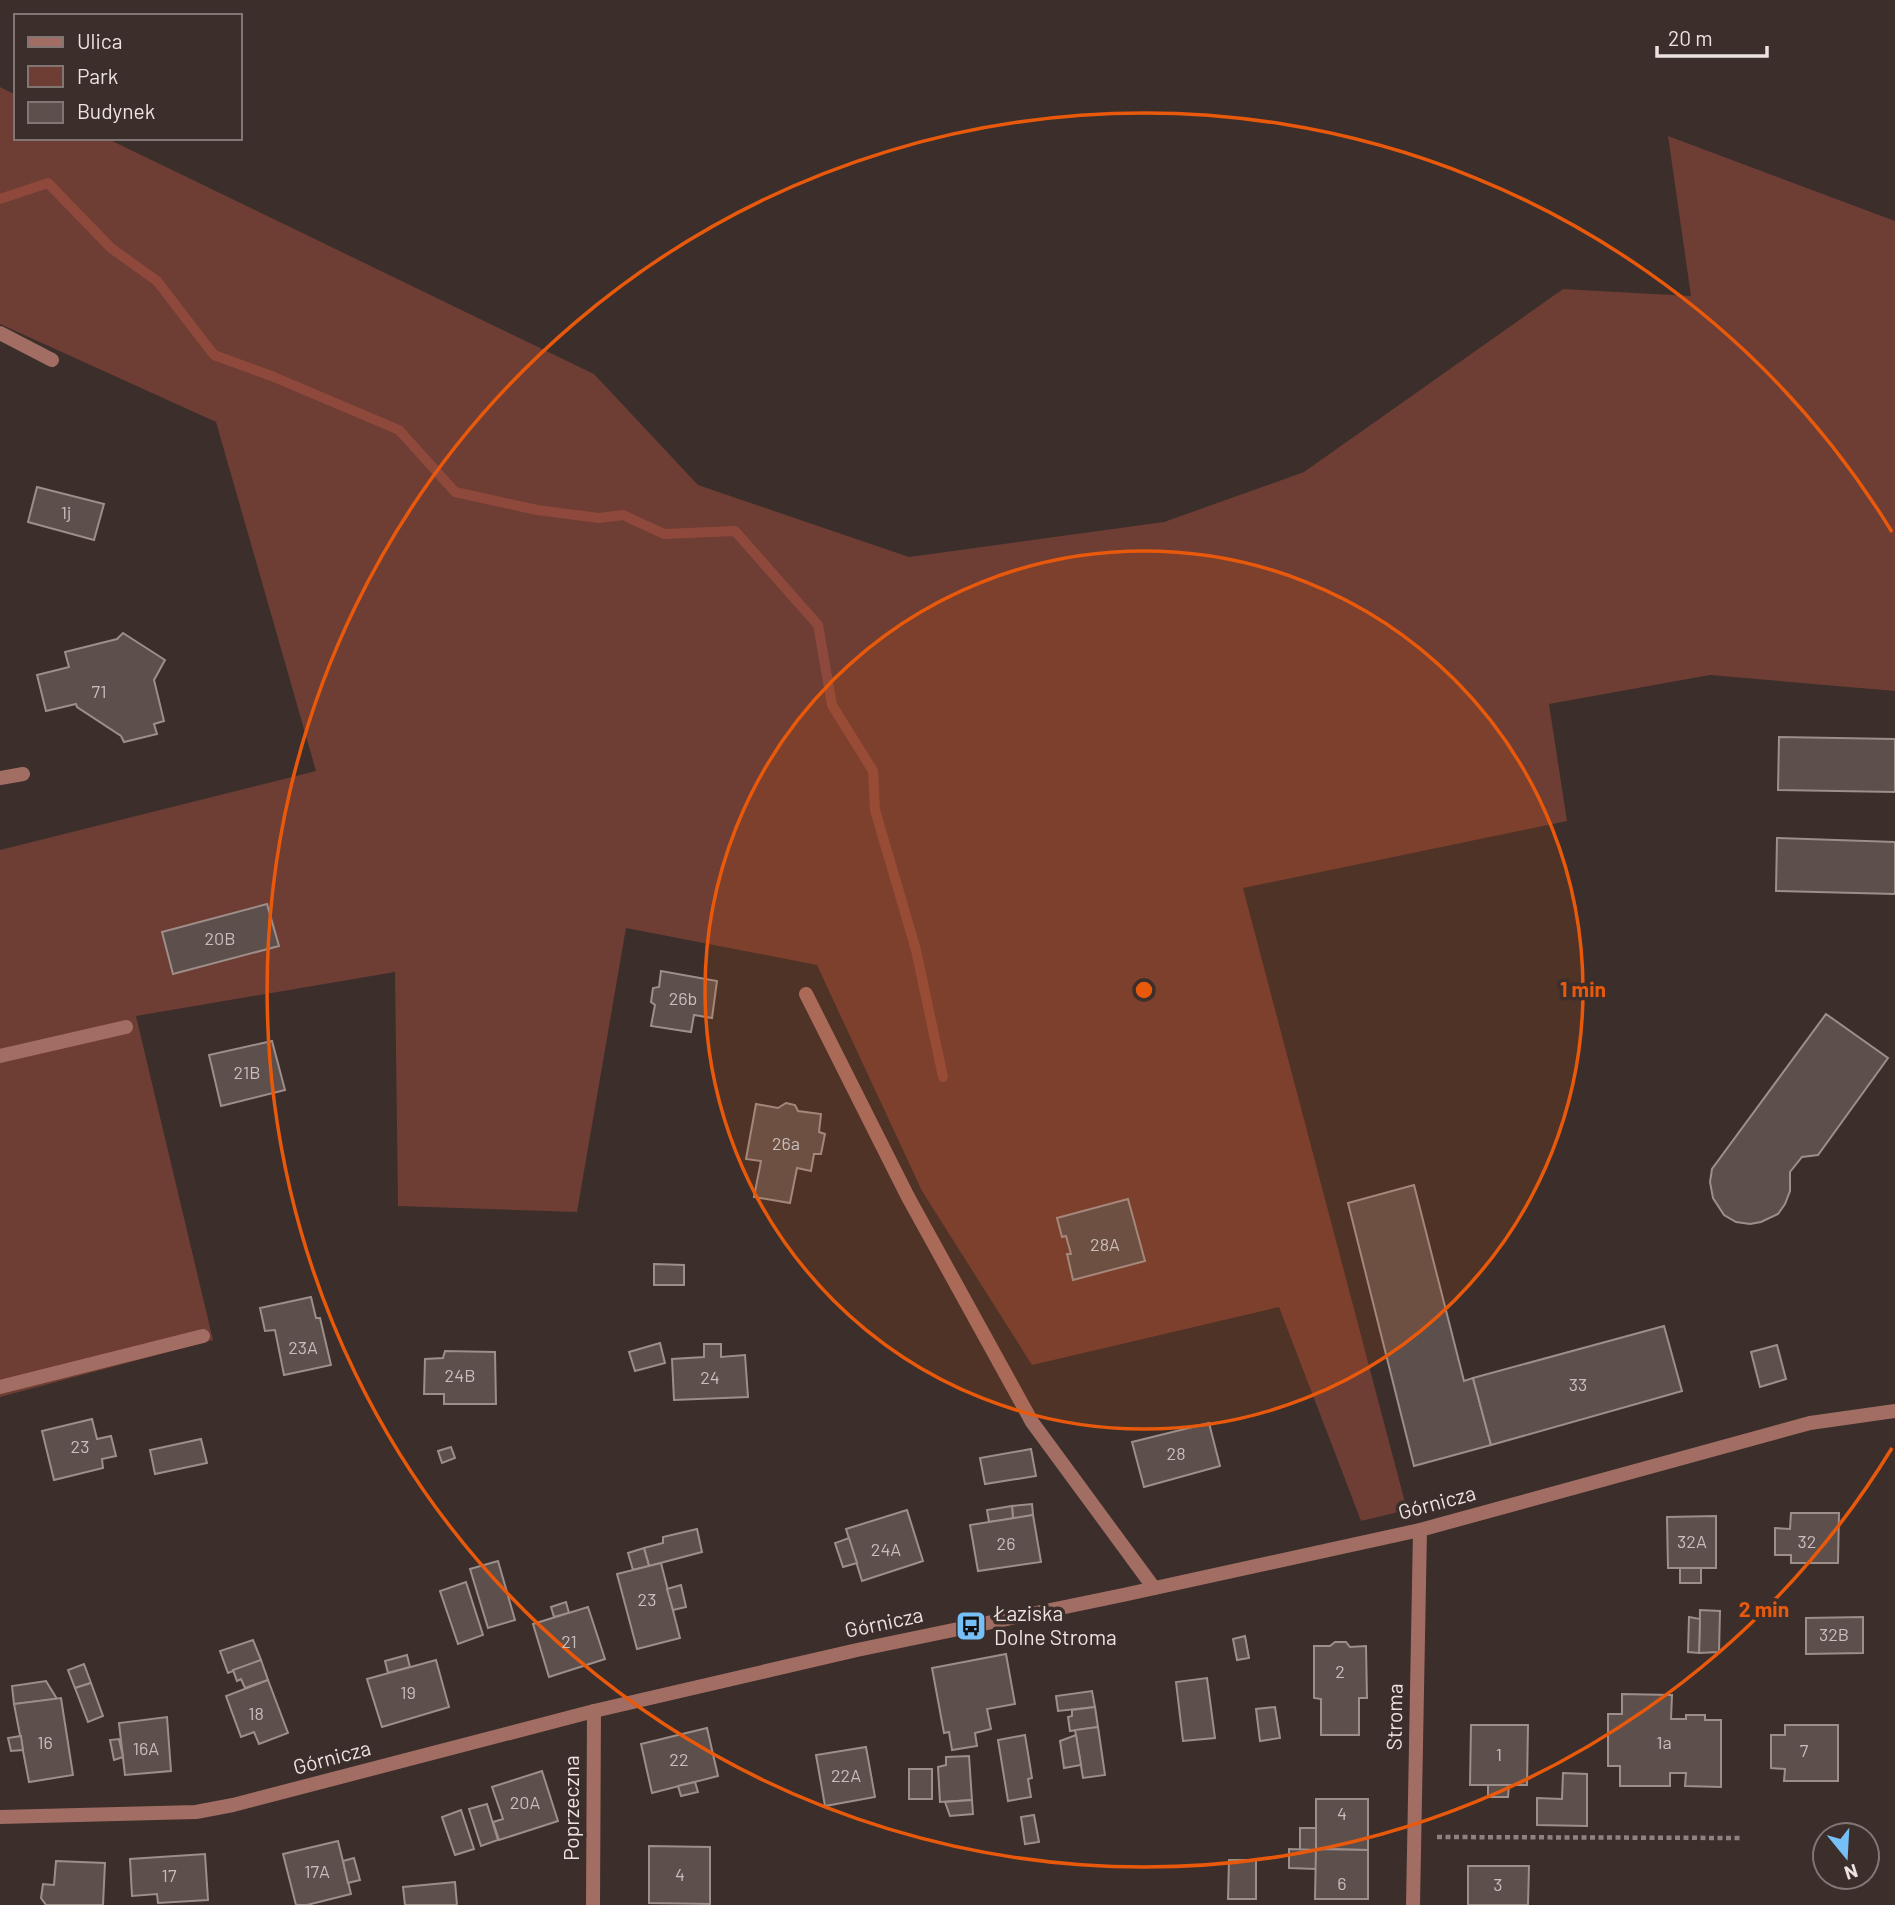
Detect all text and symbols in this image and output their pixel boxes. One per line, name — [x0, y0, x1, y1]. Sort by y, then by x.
legend — [14, 14, 242, 140]
scale bar — [1657, 14, 1767, 58]
text: 20 m — [1668, 25, 1713, 50]
text: Ulica — [77, 28, 122, 53]
text: Park — [77, 63, 118, 88]
text: Budynek — [77, 98, 155, 123]
house number: 1j — [61, 501, 71, 523]
house number: 71 — [92, 680, 106, 702]
house number: 20B — [204, 927, 236, 949]
text: 1 min — [1560, 976, 1606, 1001]
centre of rings — [1132, 978, 1156, 1002]
house number: 26b — [669, 987, 697, 1009]
house number: 21B — [234, 1061, 260, 1083]
house number: 26a — [772, 1132, 800, 1154]
house number: 28A — [1090, 1233, 1120, 1255]
house number: 23A — [288, 1336, 318, 1358]
house number: 24B — [445, 1364, 475, 1386]
house number: 24 — [700, 1366, 720, 1388]
house number: 33 — [1569, 1373, 1587, 1395]
house number: 23 — [71, 1435, 89, 1457]
house number: 28 — [1166, 1442, 1186, 1464]
street label: Górnicza — [1395, 1479, 1478, 1524]
house number: 32A — [1677, 1530, 1707, 1552]
house number: 32 — [1798, 1530, 1816, 1552]
house number: 26 — [997, 1532, 1015, 1554]
house number: 24A — [871, 1538, 901, 1560]
house number: 23 — [638, 1588, 656, 1610]
text: 2 min — [1739, 1596, 1789, 1621]
place label: Łaziska Dolne Stroma — [993, 1600, 1117, 1649]
street label: Górnicza — [842, 1601, 925, 1642]
bus stop icon: Łaziska Dolne Stroma — [954, 1609, 988, 1643]
house number: 32B — [1819, 1623, 1849, 1645]
house number: 21 — [561, 1630, 577, 1652]
house number: 2 — [1335, 1660, 1345, 1682]
house number: 19 — [400, 1681, 416, 1703]
street label: Stroma — [1380, 1683, 1407, 1751]
house number: 18 — [248, 1702, 264, 1724]
house number: 16 — [37, 1731, 53, 1753]
house number: 1a — [1656, 1731, 1672, 1753]
street label: Górnicza — [290, 1734, 373, 1779]
house number: 16A — [133, 1737, 159, 1759]
house number: 7 — [1800, 1739, 1809, 1761]
house number: 1 — [1496, 1743, 1502, 1765]
house number: 22 — [669, 1748, 689, 1770]
street label: Poprzeczna — [558, 1755, 583, 1861]
house number: 22A — [831, 1764, 861, 1786]
house number: 20A — [510, 1791, 540, 1813]
house number: 4 — [1337, 1802, 1347, 1824]
north arrow — [1811, 1821, 1881, 1891]
house number: 17A — [304, 1860, 330, 1882]
text: N — [1842, 1860, 1861, 1886]
house number: 4 — [675, 1863, 685, 1885]
house number: 17 — [162, 1864, 177, 1886]
house number: 6 — [1337, 1872, 1347, 1894]
house number: 3 — [1493, 1873, 1503, 1895]

